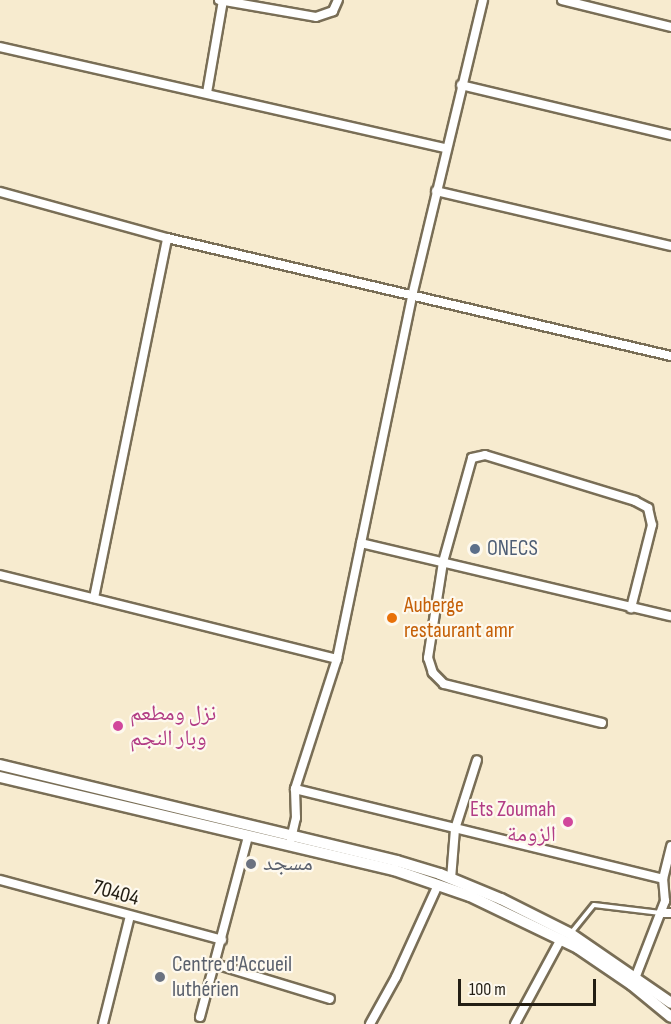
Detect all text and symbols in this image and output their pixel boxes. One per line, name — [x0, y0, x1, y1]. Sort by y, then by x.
place label: ONECS — [487, 536, 538, 562]
marker: ONECS — [468, 542, 482, 556]
place label: Auberge restaurant amr — [404, 592, 514, 644]
marker: Auberge restaurant amr — [385, 611, 399, 625]
place label: نزل ومطعم وبار النجم — [130, 700, 216, 752]
marker: نزل ومطعم وبار النجم — [111, 719, 125, 733]
place label: Ets Zoumah الزومة — [470, 796, 556, 848]
marker: Ets Zoumah الزومة — [561, 815, 575, 829]
place label: مسجد — [263, 851, 313, 877]
marker: مسجد — [244, 857, 258, 871]
street label: 70404 — [90, 874, 142, 912]
place label: Centre d'Accueil luthérien — [172, 951, 292, 1002]
scale bar — [461, 967, 599, 1005]
marker: Centre d'Accueil luthérien — [153, 970, 167, 984]
text: 100 m — [469, 979, 506, 1000]

